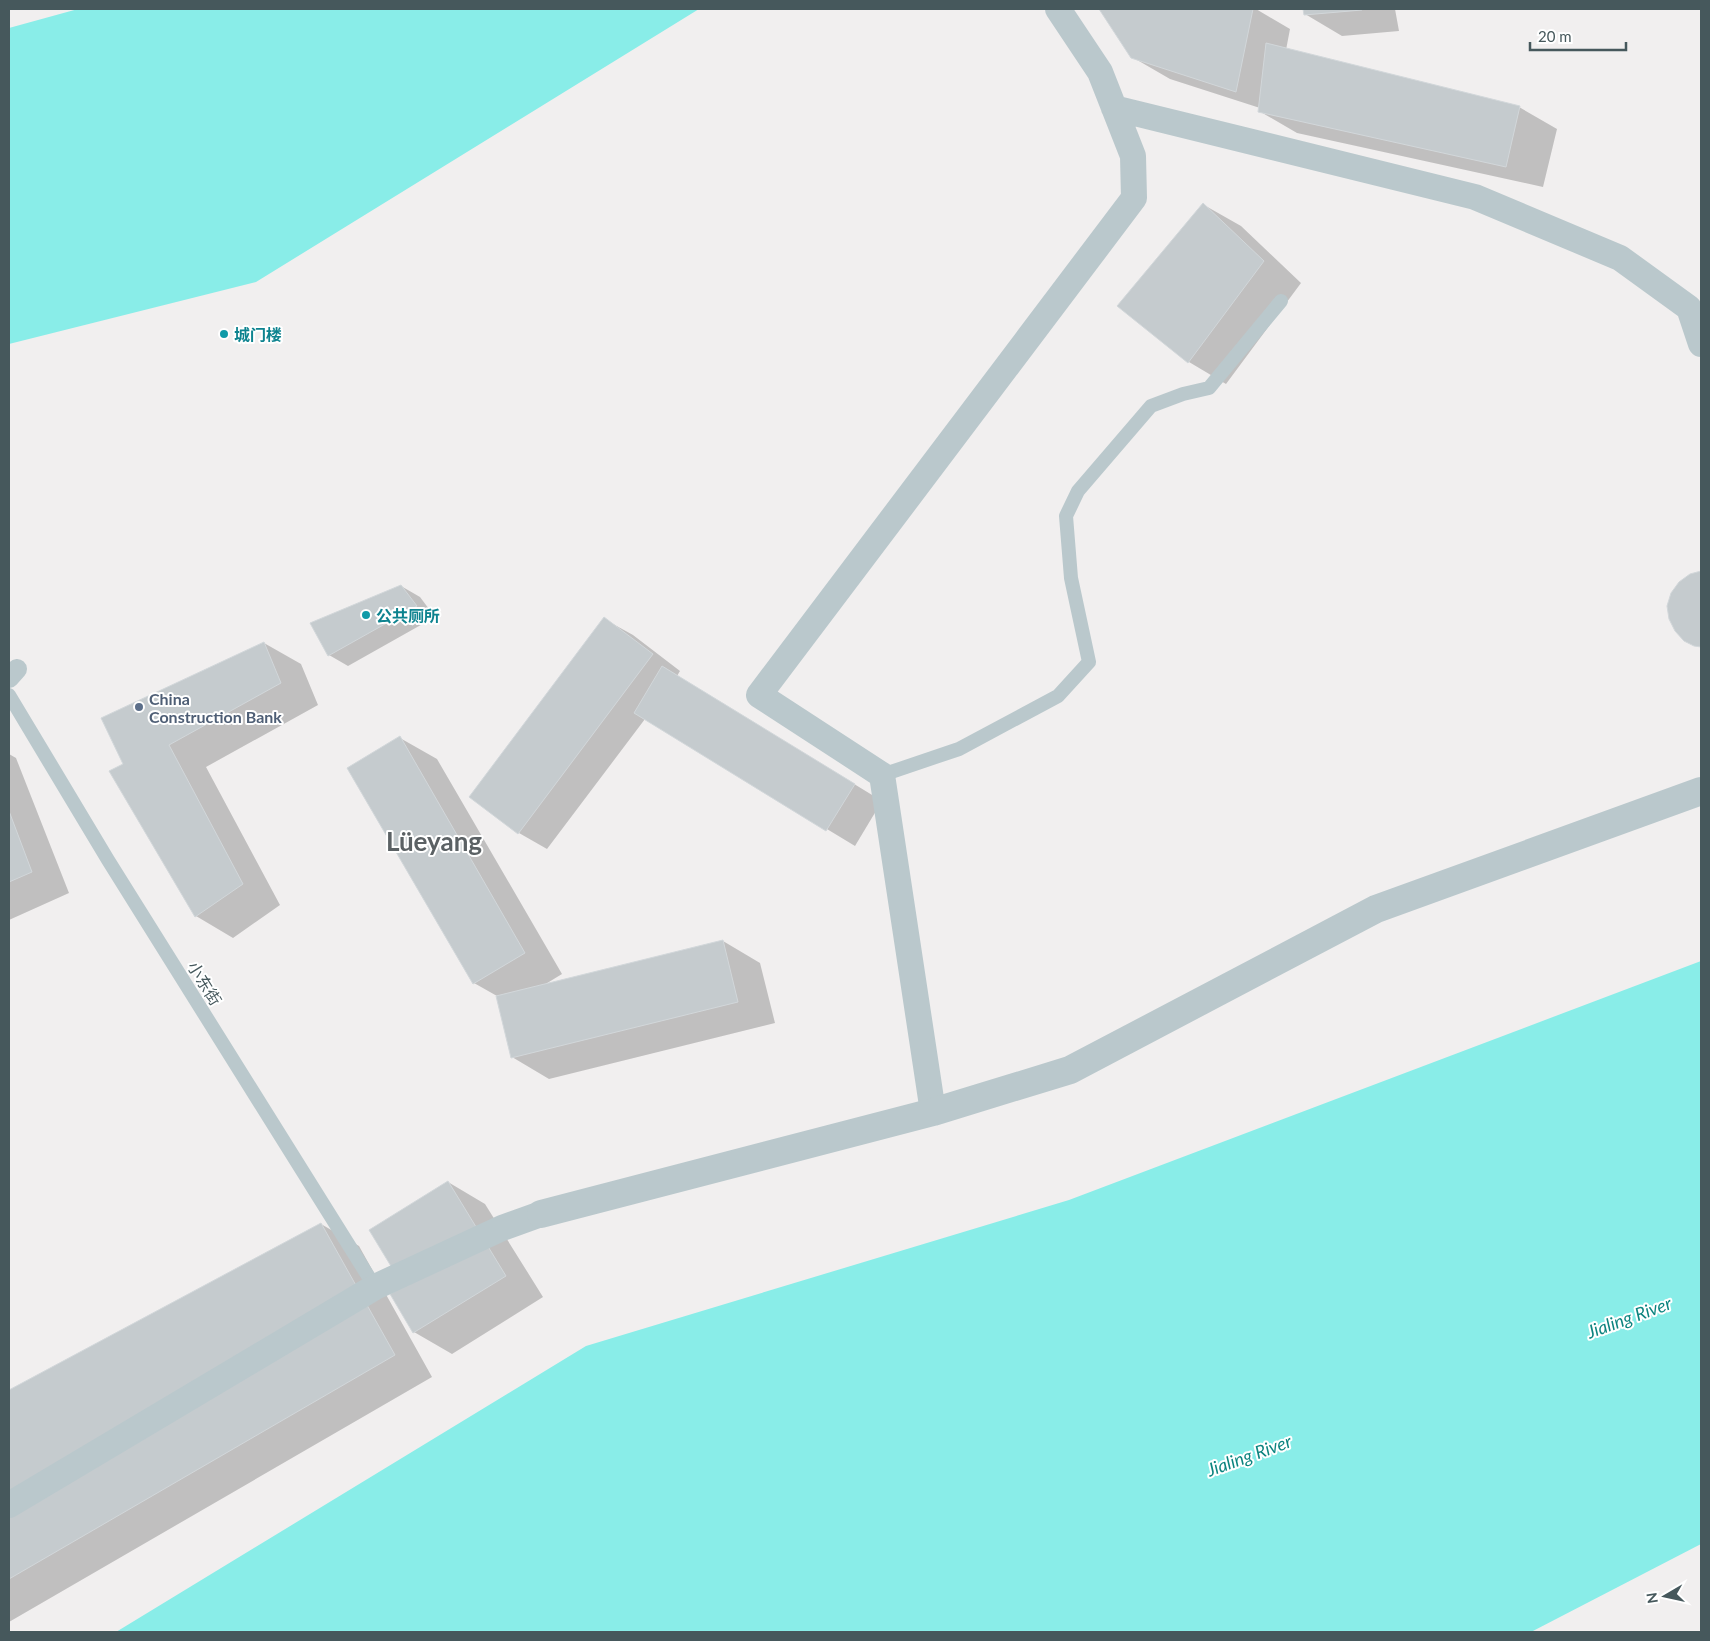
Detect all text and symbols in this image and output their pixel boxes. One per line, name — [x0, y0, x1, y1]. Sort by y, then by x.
scale bar — [1530, 20, 1626, 52]
text: 20 m — [1538, 27, 1572, 45]
place label: 城门楼 — [234, 325, 282, 344]
marker: 城门楼 — [218, 328, 230, 340]
place label: 公共厕所 — [376, 606, 440, 625]
marker: 公共厕所 — [360, 609, 372, 621]
place label: China Construction Bank — [149, 689, 282, 726]
marker: China Construction Bank — [133, 701, 145, 713]
district label: Lüeyang — [386, 825, 482, 857]
street label: 小东街 — [184, 958, 226, 1008]
water label: Jialing River — [1583, 1291, 1675, 1343]
water label: Jialing River — [1203, 1429, 1295, 1481]
north arrow — [1640, 1571, 1690, 1621]
text: N — [1642, 1591, 1661, 1605]

